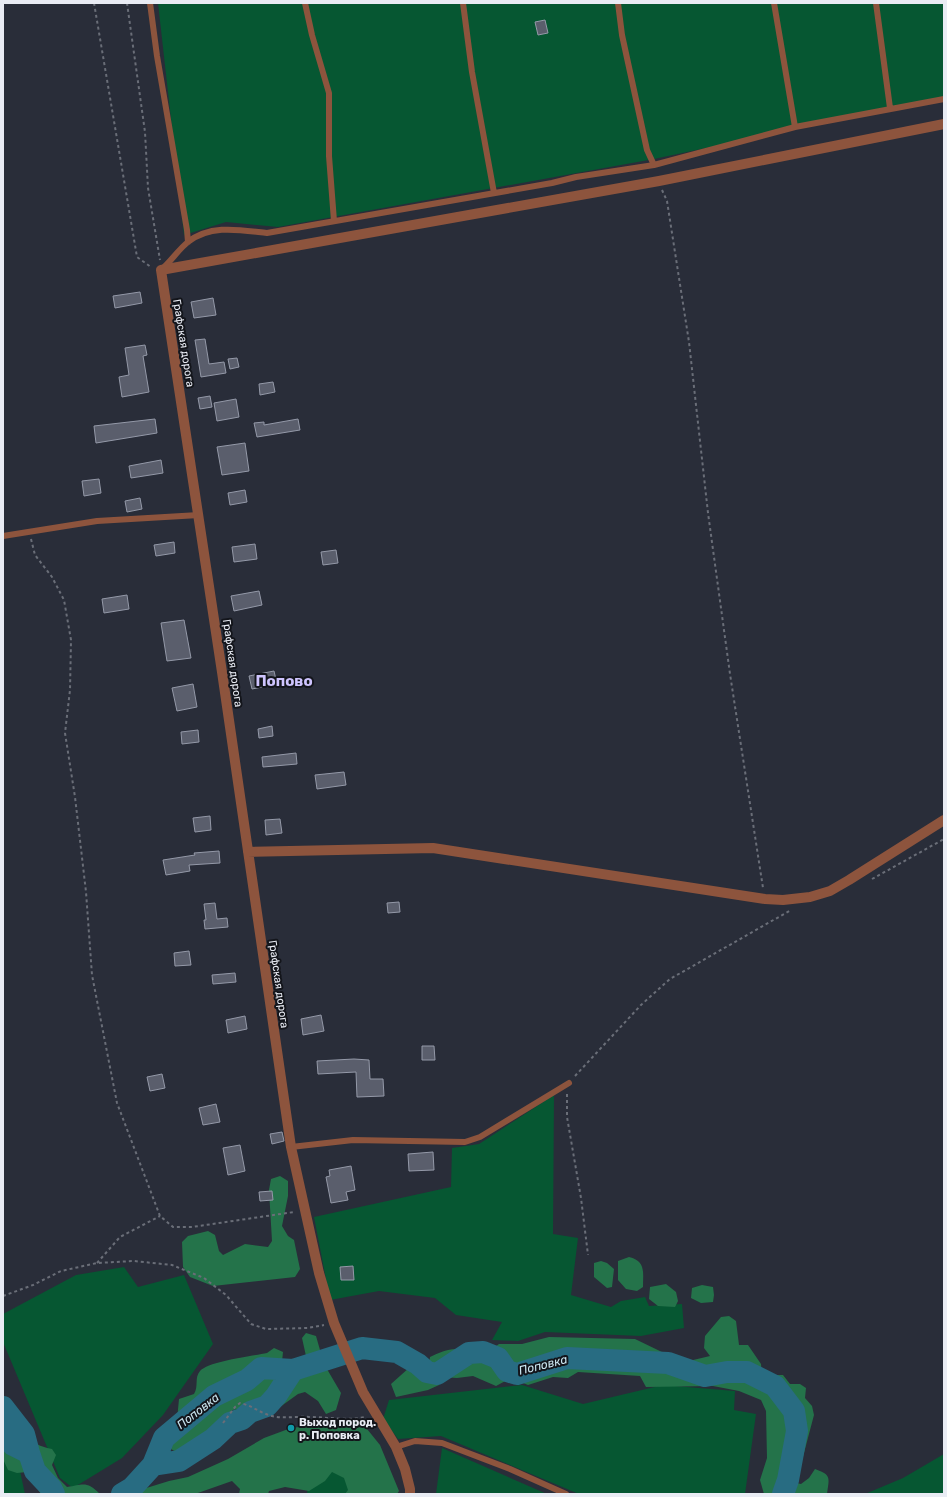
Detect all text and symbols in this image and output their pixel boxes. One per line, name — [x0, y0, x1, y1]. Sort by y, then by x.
street label: Графская дорога — [170, 298, 197, 388]
street label: Графская дорога — [220, 618, 245, 708]
district label: Попово — [255, 672, 313, 690]
street label: Графская дорога — [266, 939, 291, 1029]
water label: Поповка — [517, 1352, 569, 1378]
water label: Поповка — [174, 1390, 222, 1432]
place label: Выход пород. р. Поповка — [299, 1416, 376, 1442]
marker: Выход пород. р. Поповка — [286, 1423, 296, 1433]

